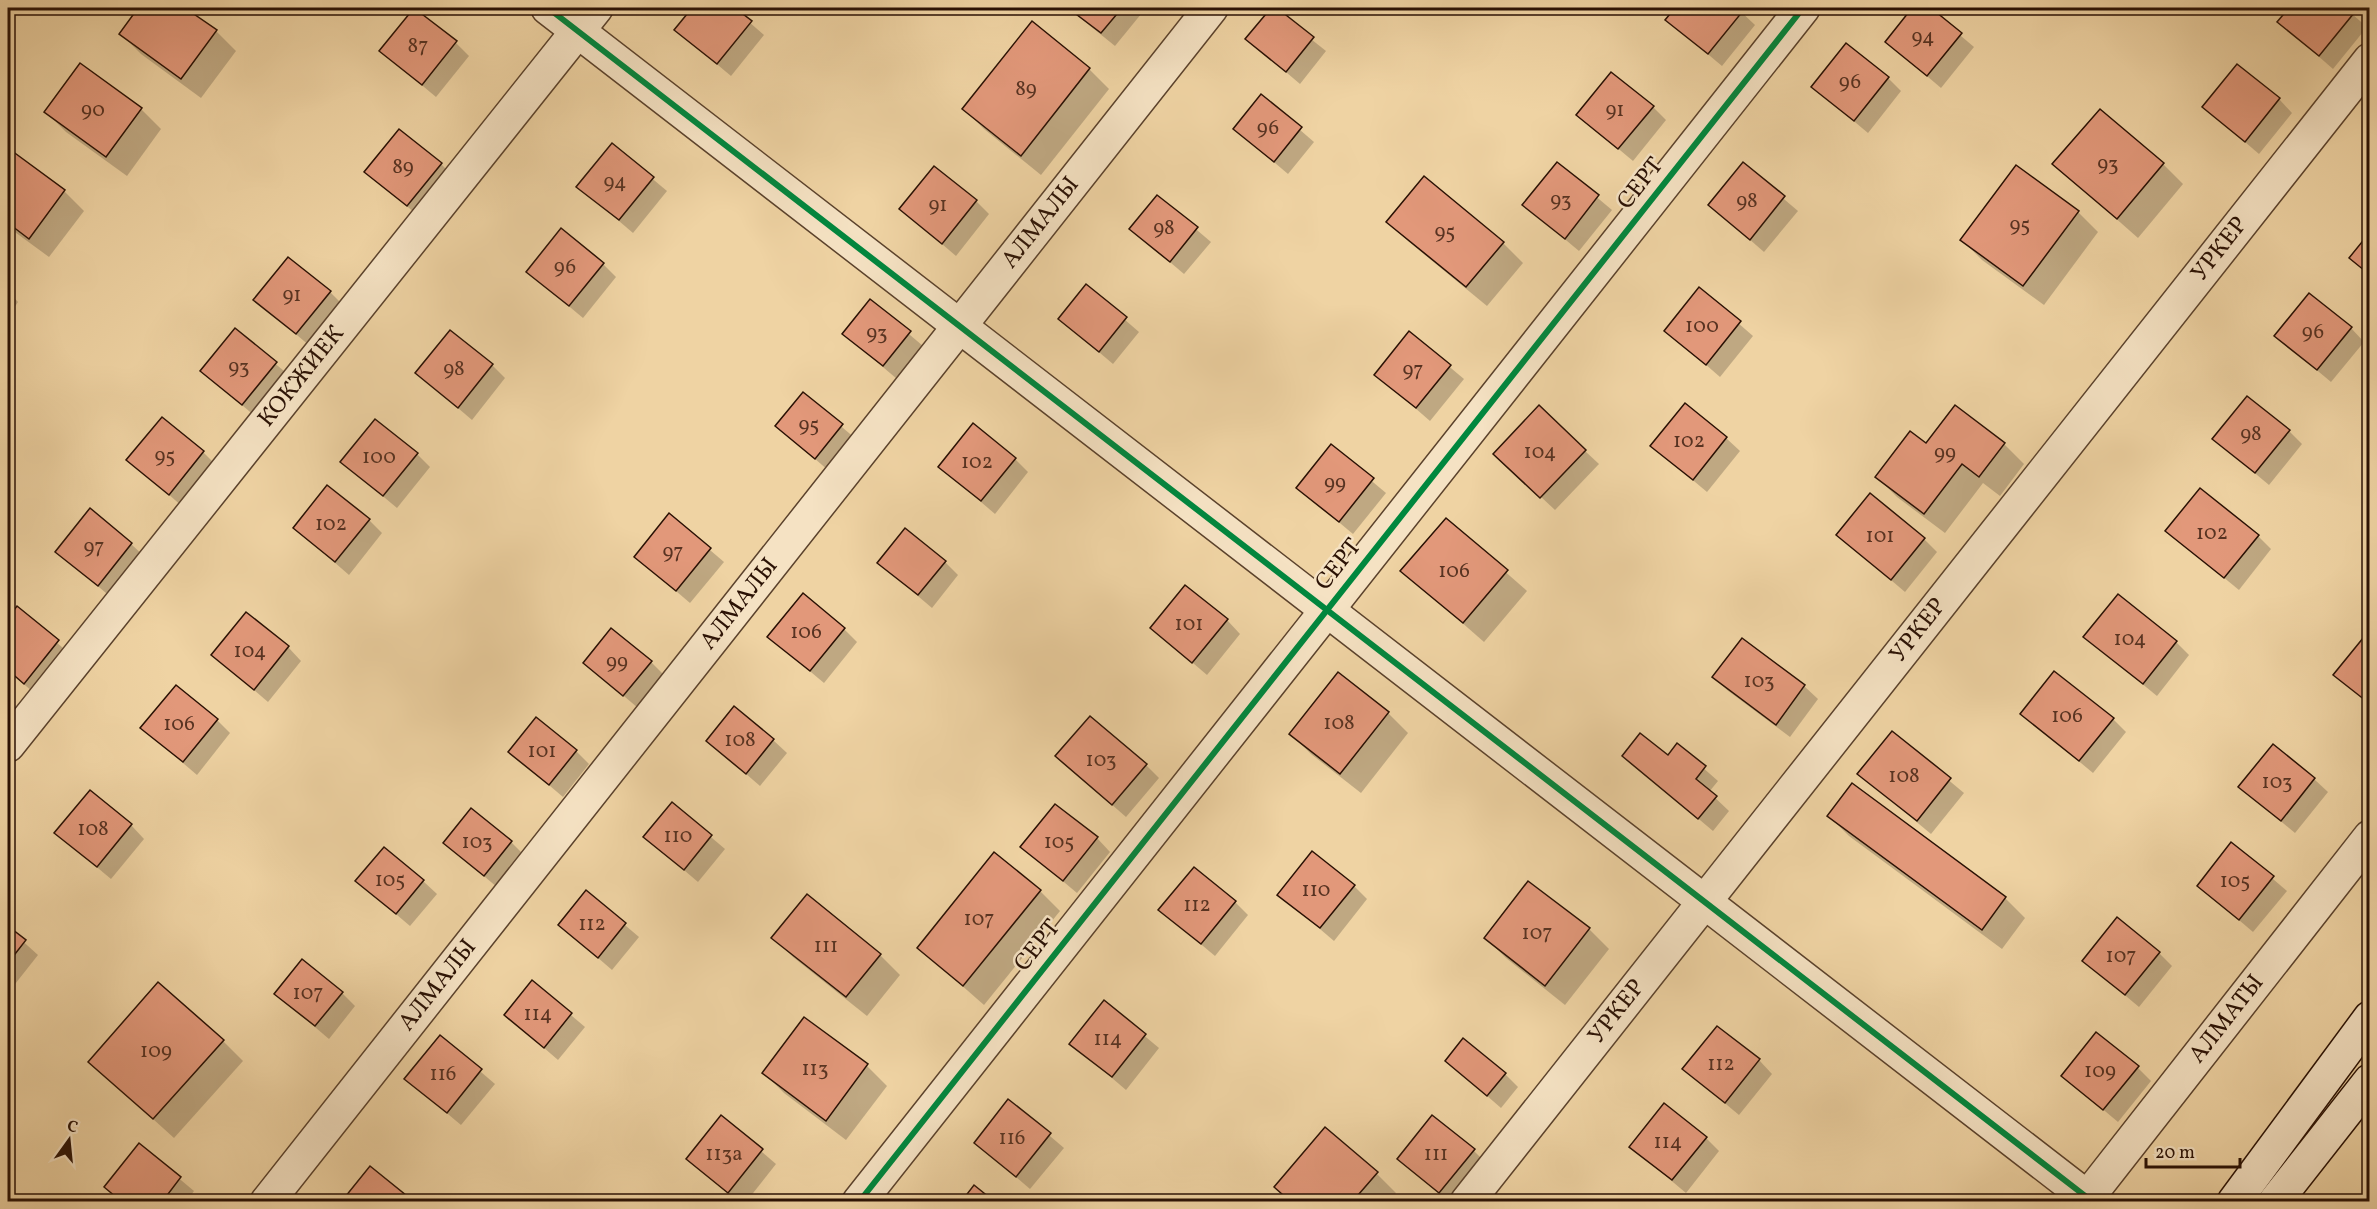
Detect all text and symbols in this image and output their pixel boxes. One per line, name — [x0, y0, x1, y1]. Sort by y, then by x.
house number: 94 — [1912, 23, 1934, 52]
house number: 87 — [408, 32, 428, 61]
house number: 96 — [1839, 68, 1861, 97]
house number: 89 — [1015, 75, 1037, 104]
house number: 90 — [81, 96, 105, 125]
house number: 91 — [1605, 96, 1625, 125]
house number: 96 — [1257, 114, 1279, 143]
house number: 93 — [2097, 150, 2119, 179]
street label: СЕРТ — [1610, 151, 1672, 217]
house number: 89 — [392, 153, 414, 182]
house number: 94 — [604, 168, 626, 197]
street label: АЛМАЛЫ — [994, 170, 1088, 276]
house number: 93 — [1550, 186, 1572, 215]
house number: 98 — [1736, 187, 1758, 216]
house number: 91 — [928, 191, 948, 220]
street label: УРКЕР — [2184, 210, 2256, 289]
house number: 95 — [2010, 211, 2030, 240]
house number: 98 — [1153, 214, 1175, 243]
house number: 95 — [1435, 218, 1455, 247]
house number: 96 — [554, 253, 576, 282]
house number: 91 — [282, 281, 302, 310]
house number: 100 — [1685, 312, 1719, 341]
house number: 96 — [2302, 318, 2324, 347]
street label: КОКЖИЕК — [251, 319, 353, 435]
house number: 93 — [866, 319, 888, 348]
house number: 93 — [228, 353, 250, 382]
house number: 98 — [443, 355, 465, 384]
house number: 97 — [1402, 356, 1424, 385]
house number: 95 — [799, 411, 819, 440]
house number: 98 — [2240, 420, 2262, 449]
house number: 102 — [1673, 427, 1705, 456]
house number: 104 — [1524, 438, 1556, 467]
house number: 99 — [1934, 439, 1956, 468]
house number: 95 — [155, 442, 175, 471]
house number: 100 — [362, 443, 396, 472]
house number: 102 — [961, 448, 993, 477]
house number: 99 — [1324, 469, 1346, 498]
house number: 102 — [315, 510, 347, 539]
house number: 102 — [2196, 519, 2228, 548]
house number: 101 — [1866, 522, 1894, 551]
street label: СЕРТ — [1308, 532, 1370, 598]
house number: 97 — [83, 533, 105, 562]
house number: 97 — [662, 538, 684, 567]
street label: АЛМАЛЫ — [692, 551, 787, 658]
house number: 106 — [1438, 557, 1470, 586]
street label: УРКЕР — [1882, 591, 1955, 671]
house number: 101 — [1175, 610, 1203, 639]
house number: 106 — [790, 618, 822, 647]
house number: 104 — [2114, 625, 2146, 654]
house number: 104 — [234, 637, 266, 666]
house number: 99 — [606, 648, 628, 677]
house number: 103 — [1744, 667, 1775, 696]
house number: 106 — [2051, 702, 2083, 731]
house number: 108 — [1323, 709, 1355, 738]
house number: 106 — [163, 710, 195, 739]
house number: 108 — [724, 726, 756, 755]
house number: 101 — [528, 737, 556, 766]
house number: 103 — [1086, 746, 1117, 775]
house number: 108 — [1888, 762, 1920, 791]
house number: 103 — [2262, 768, 2293, 797]
house number: 108 — [77, 815, 109, 844]
house number: 110 — [664, 822, 692, 851]
house number: 103 — [462, 828, 493, 857]
house number: 105 — [1044, 828, 1074, 857]
house number: 105 — [375, 866, 405, 895]
house number: 105 — [2220, 867, 2250, 896]
house number: 110 — [1302, 876, 1330, 905]
house number: 112 — [1183, 891, 1211, 920]
house number: 107 — [964, 905, 994, 934]
house number: 112 — [578, 910, 606, 939]
street label: СЕРТ — [1007, 913, 1069, 979]
house number: 107 — [1522, 919, 1552, 948]
street label: АЛМАЛЫ — [391, 932, 485, 1039]
house number: 111 — [814, 932, 838, 961]
house number: 107 — [2106, 942, 2136, 971]
street label: АЛМАТЫ — [2181, 968, 2273, 1071]
street label: УРКЕР — [1581, 972, 1653, 1052]
house number: 107 — [293, 979, 323, 1008]
house number: 114 — [524, 1000, 552, 1029]
house number: 114 — [1094, 1025, 1122, 1054]
house number: 109 — [140, 1037, 172, 1066]
house number: 112 — [1707, 1050, 1735, 1079]
house number: 113 — [801, 1055, 829, 1084]
house number: 109 — [2084, 1057, 2116, 1086]
house number: 116 — [430, 1060, 456, 1089]
north arrow — [39, 1110, 99, 1170]
text: С — [65, 1115, 80, 1139]
house number: 116 — [999, 1124, 1025, 1153]
house number: 114 — [1654, 1128, 1682, 1157]
scale bar — [2146, 1131, 2240, 1169]
house number: 113а — [705, 1140, 743, 1169]
house number: 111 — [1424, 1140, 1448, 1169]
text: 20 m — [2155, 1141, 2195, 1166]

